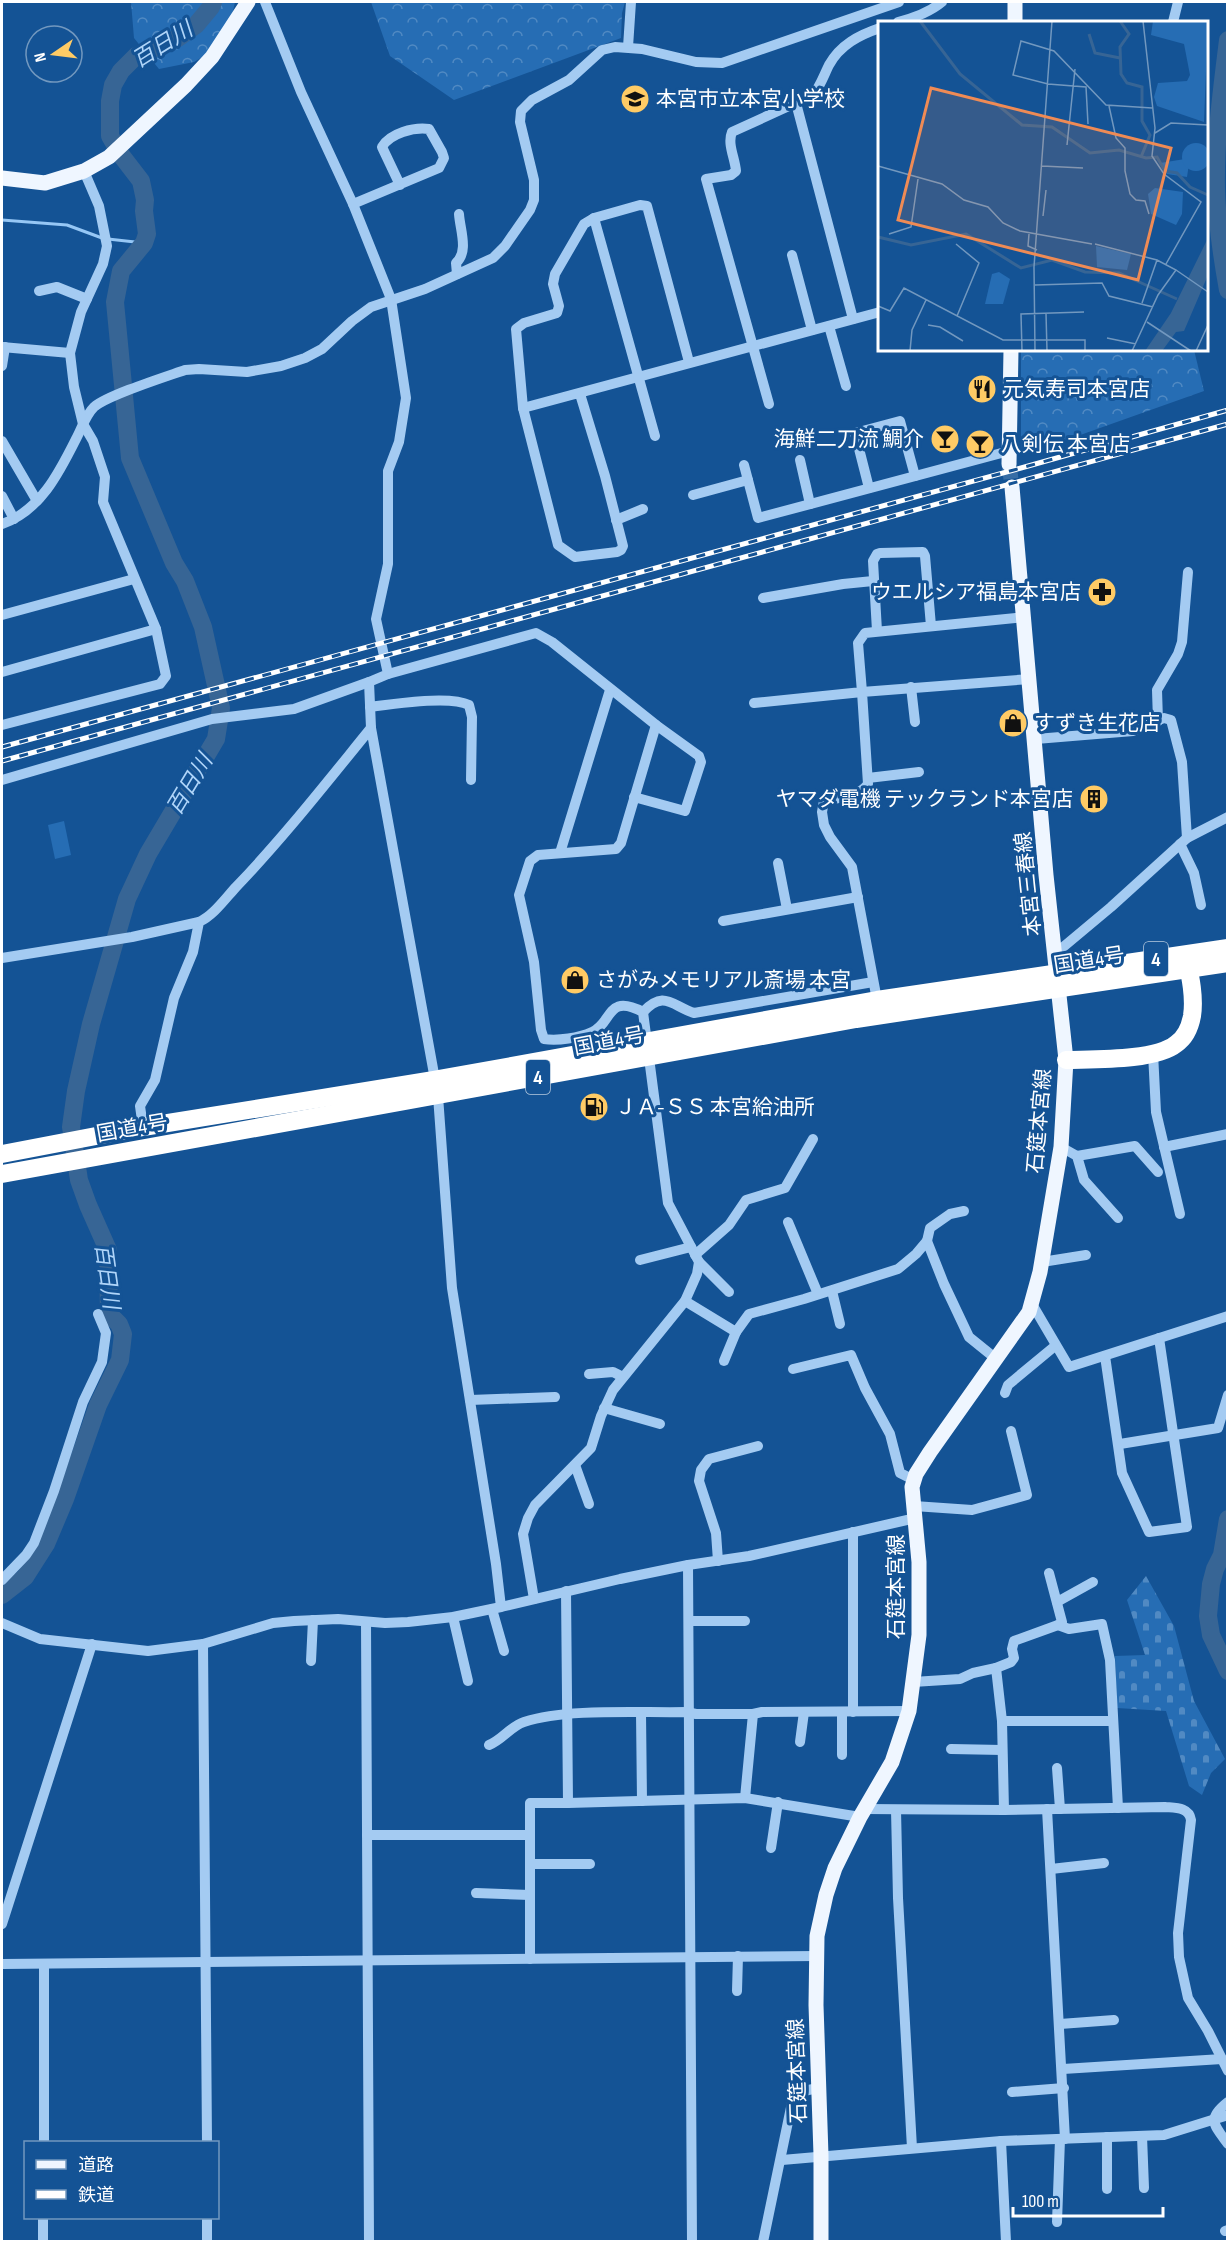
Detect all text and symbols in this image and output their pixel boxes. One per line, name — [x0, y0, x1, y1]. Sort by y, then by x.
water label: 百日川 — [128, 15, 200, 74]
inset map — [878, 21, 1208, 351]
north arrow — [24, 24, 84, 84]
text: N — [31, 51, 51, 64]
school or university icon: 本宮市立本宮小学校 — [619, 83, 651, 115]
place label: 本宮市立本宮小学校 — [656, 87, 845, 112]
restaurant icon: 元気寿司本宮店 — [966, 373, 998, 405]
place label: 元気寿司本宮店 — [1003, 377, 1150, 402]
bar icon: 海鮮二刀流 鯛介 — [929, 423, 961, 455]
place label: 海鮮二刀流 鯛介 — [774, 427, 924, 452]
bar icon: 八剣伝 本宮店 — [964, 428, 996, 460]
place label: 八剣伝 本宮店 — [1001, 432, 1130, 457]
pharmacy icon: ウエルシア福島本宮店 — [1086, 576, 1118, 608]
place label: ウエルシア福島本宮店 — [871, 580, 1081, 605]
shop icon: すずき生花店 — [997, 707, 1029, 739]
place label: すずき生花店 — [1034, 711, 1160, 736]
water label: 百日川 — [162, 748, 220, 820]
building icon: ヤマダ電機 テックランド本宮店 — [1078, 783, 1110, 815]
place label: ヤマダ電機 テックランド本宮店 — [776, 787, 1073, 812]
street label: 本宮三春線 — [1011, 830, 1046, 937]
road number: 4 — [1144, 942, 1168, 976]
street label: 国道4号 — [1052, 943, 1126, 978]
shop icon: さがみメモリアル斎場 本宮 — [559, 964, 591, 996]
place label: さがみメモリアル斎場 本宮 — [596, 968, 851, 993]
street label: 国道4号 — [571, 1022, 647, 1061]
road number: 4 — [526, 1060, 550, 1094]
street label: 石筵本宮線 — [1022, 1068, 1057, 1174]
fuel station icon: ＪＡ-ＳＳ 本宮給油所 — [578, 1091, 610, 1123]
place label: ＪＡ-ＳＳ 本宮給油所 — [615, 1095, 815, 1120]
street label: 国道4号 — [95, 1110, 170, 1147]
water label: 百日川 — [89, 1242, 125, 1313]
street label: 石筵本宮線 — [884, 1535, 909, 1640]
street label: 石筵本宮線 — [783, 2018, 812, 2124]
legend — [24, 2141, 219, 2219]
text: 道路 — [78, 2155, 114, 2176]
scale bar — [1013, 2180, 1163, 2218]
text: 鉄道 — [78, 2185, 114, 2206]
text: 100 m — [1022, 2191, 1059, 2212]

